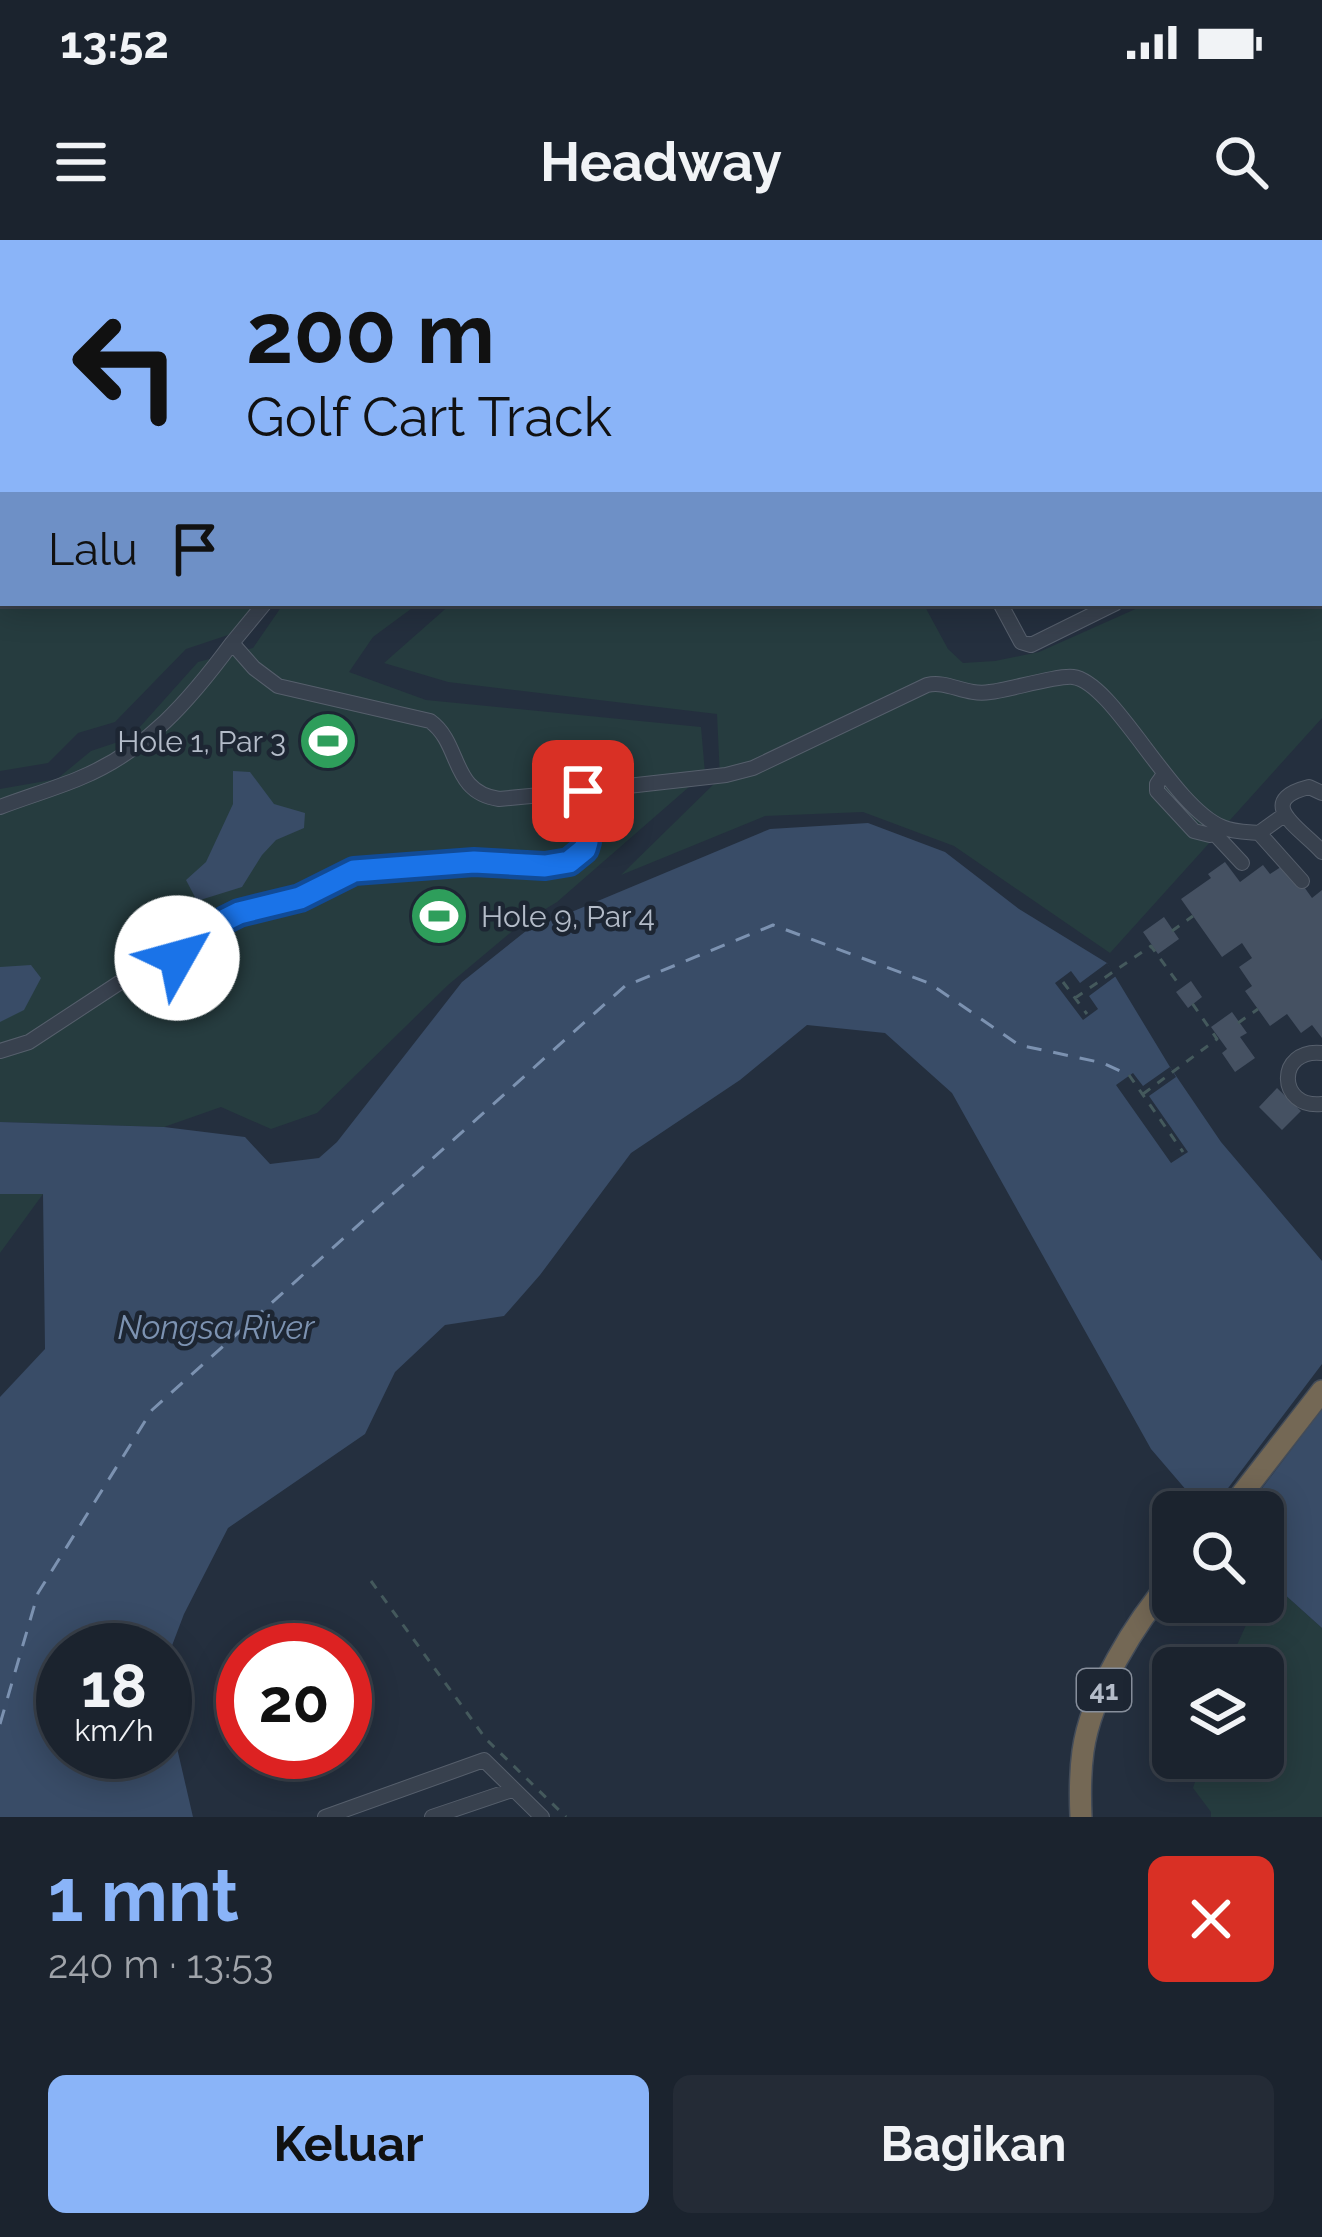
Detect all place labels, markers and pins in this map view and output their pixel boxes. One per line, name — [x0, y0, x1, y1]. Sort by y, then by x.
sports icon: Hole 1, Par 3 — [297, 710, 359, 772]
place label: Hole 1, Par 3 — [117, 724, 286, 759]
pin — [532, 740, 634, 842]
sports icon: Hole 9, Par 4 — [408, 885, 470, 947]
place label: Hole 9, Par 4 — [481, 899, 655, 934]

